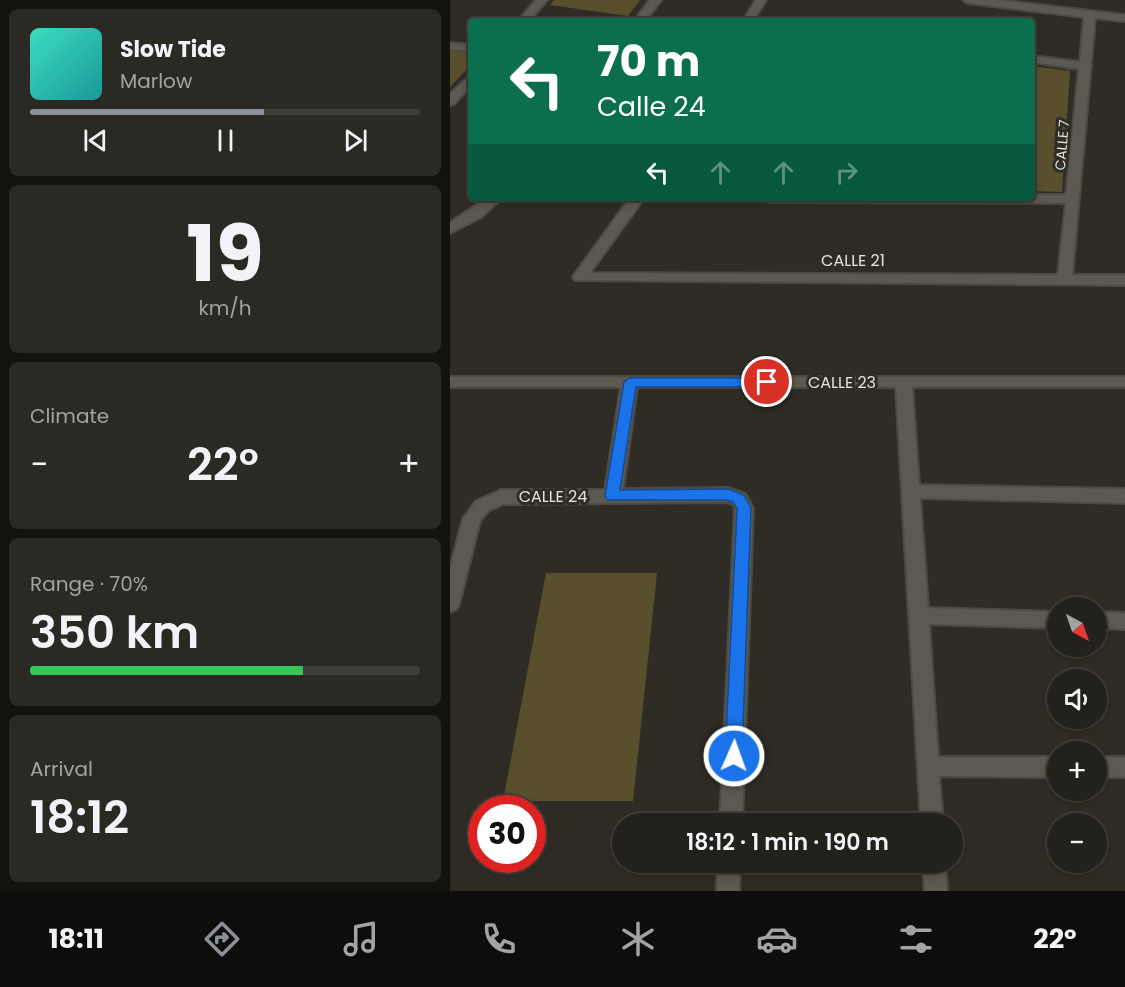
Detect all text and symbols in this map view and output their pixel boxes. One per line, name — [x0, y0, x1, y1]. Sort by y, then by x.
text: 70 m — [597, 32, 700, 91]
text: Slow Tide — [120, 34, 226, 65]
icon: left — [498, 42, 576, 120]
text: Marlow — [120, 67, 192, 95]
text: Calle 24 — [597, 88, 706, 125]
street label: CALLE 7 — [1050, 118, 1074, 171]
icon: previous — [79, 124, 112, 157]
icon: pause — [209, 124, 242, 157]
icon: next — [339, 124, 372, 157]
icon: left — [641, 156, 674, 189]
icon: ahead — [704, 156, 737, 189]
icon: ahead — [767, 156, 800, 189]
icon: right — [830, 156, 863, 189]
text: 19 — [186, 199, 264, 308]
street label: CALLE 21 — [821, 249, 885, 272]
text: km/h — [198, 294, 252, 322]
pin — [741, 356, 792, 407]
icon: arrive — [750, 365, 783, 398]
street label: CALLE 23 — [808, 371, 876, 394]
text: Climate — [30, 402, 109, 430]
text: 22° — [187, 433, 259, 496]
text: − — [30, 441, 48, 488]
text: + — [397, 441, 420, 488]
street label: CALLE 24 — [519, 485, 587, 508]
text: Range · 70% — [30, 570, 148, 598]
north arrow — [1047, 597, 1107, 657]
map controls — [1047, 597, 1107, 873]
text: 350 km — [30, 601, 199, 664]
button: sound — [1047, 669, 1107, 729]
position arrow — [702, 724, 766, 788]
button: + — [1047, 741, 1107, 801]
text: Arrival — [30, 755, 93, 783]
text: 18:12 — [30, 786, 129, 849]
speed limit sign: 30 — [468, 795, 546, 873]
button: − — [1047, 813, 1107, 873]
text: 18:12 · 1 min · 190 m — [686, 827, 889, 858]
icon: directions — [201, 918, 243, 960]
icon: music — [340, 918, 382, 960]
icon: phone — [478, 918, 520, 960]
icon: climate — [617, 918, 659, 960]
icon: car — [756, 918, 798, 960]
icon: filters — [895, 918, 937, 960]
text: 18:11 — [48, 920, 104, 957]
text: 22° — [1033, 920, 1077, 957]

